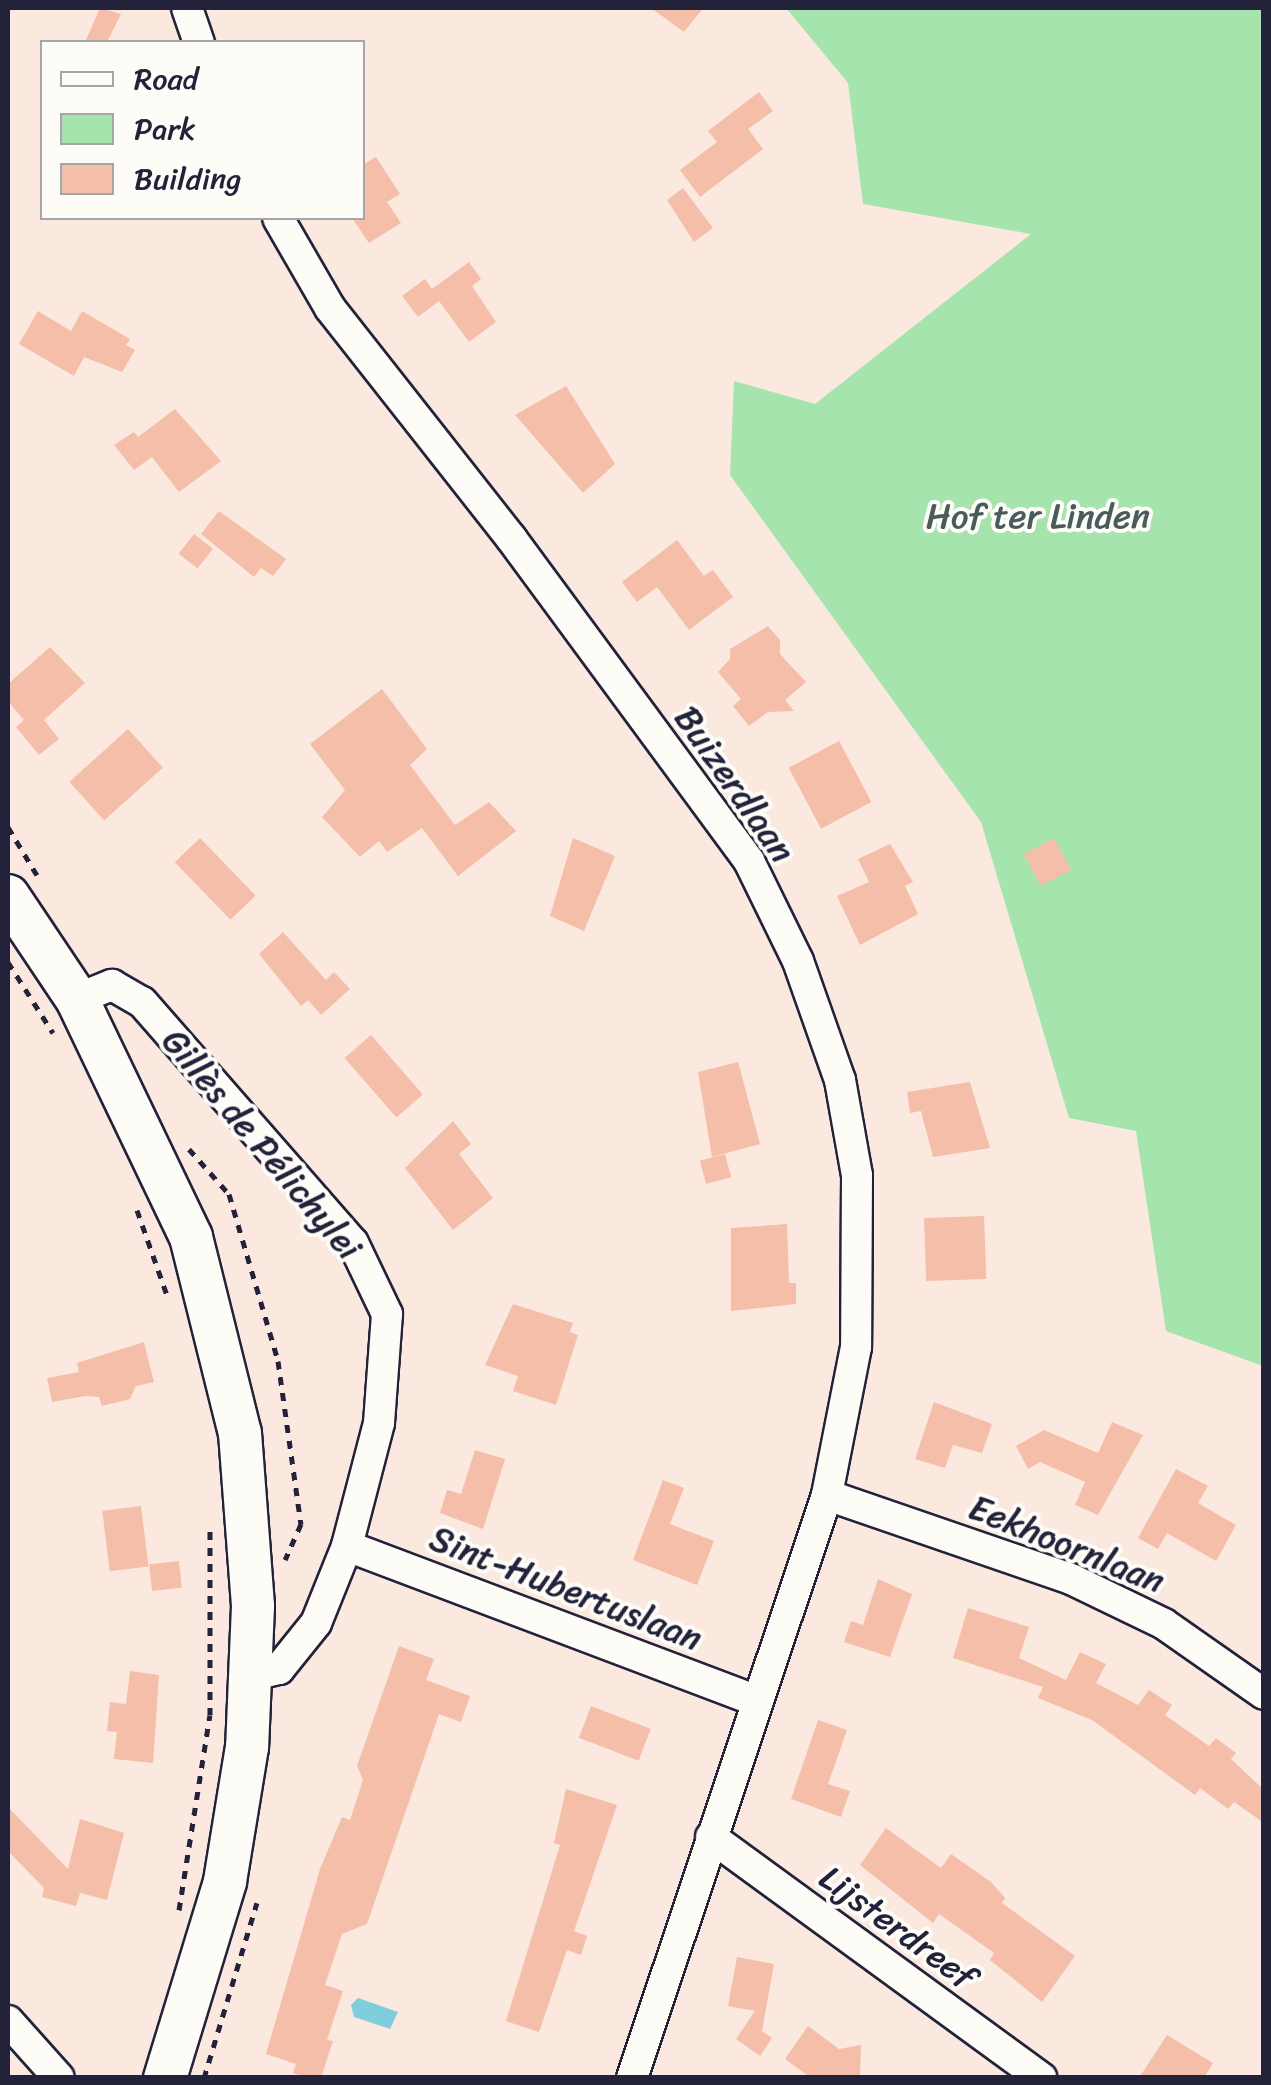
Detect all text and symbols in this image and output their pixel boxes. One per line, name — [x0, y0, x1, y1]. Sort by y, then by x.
legend — [40, 40, 365, 220]
text: Road — [134, 52, 198, 106]
text: Park — [134, 102, 196, 156]
text: Building — [134, 152, 241, 206]
park label: Hof ter Linden — [926, 495, 1150, 537]
street label: Buizerdlaan — [666, 698, 804, 870]
street label: Gillès de Pélichylei — [153, 1020, 371, 1268]
street label: Eekhoornlaan — [963, 1486, 1171, 1602]
street label: Sint-Hubertuslaan — [424, 1517, 708, 1659]
street label: Lijsterdreef — [812, 1856, 984, 1998]

